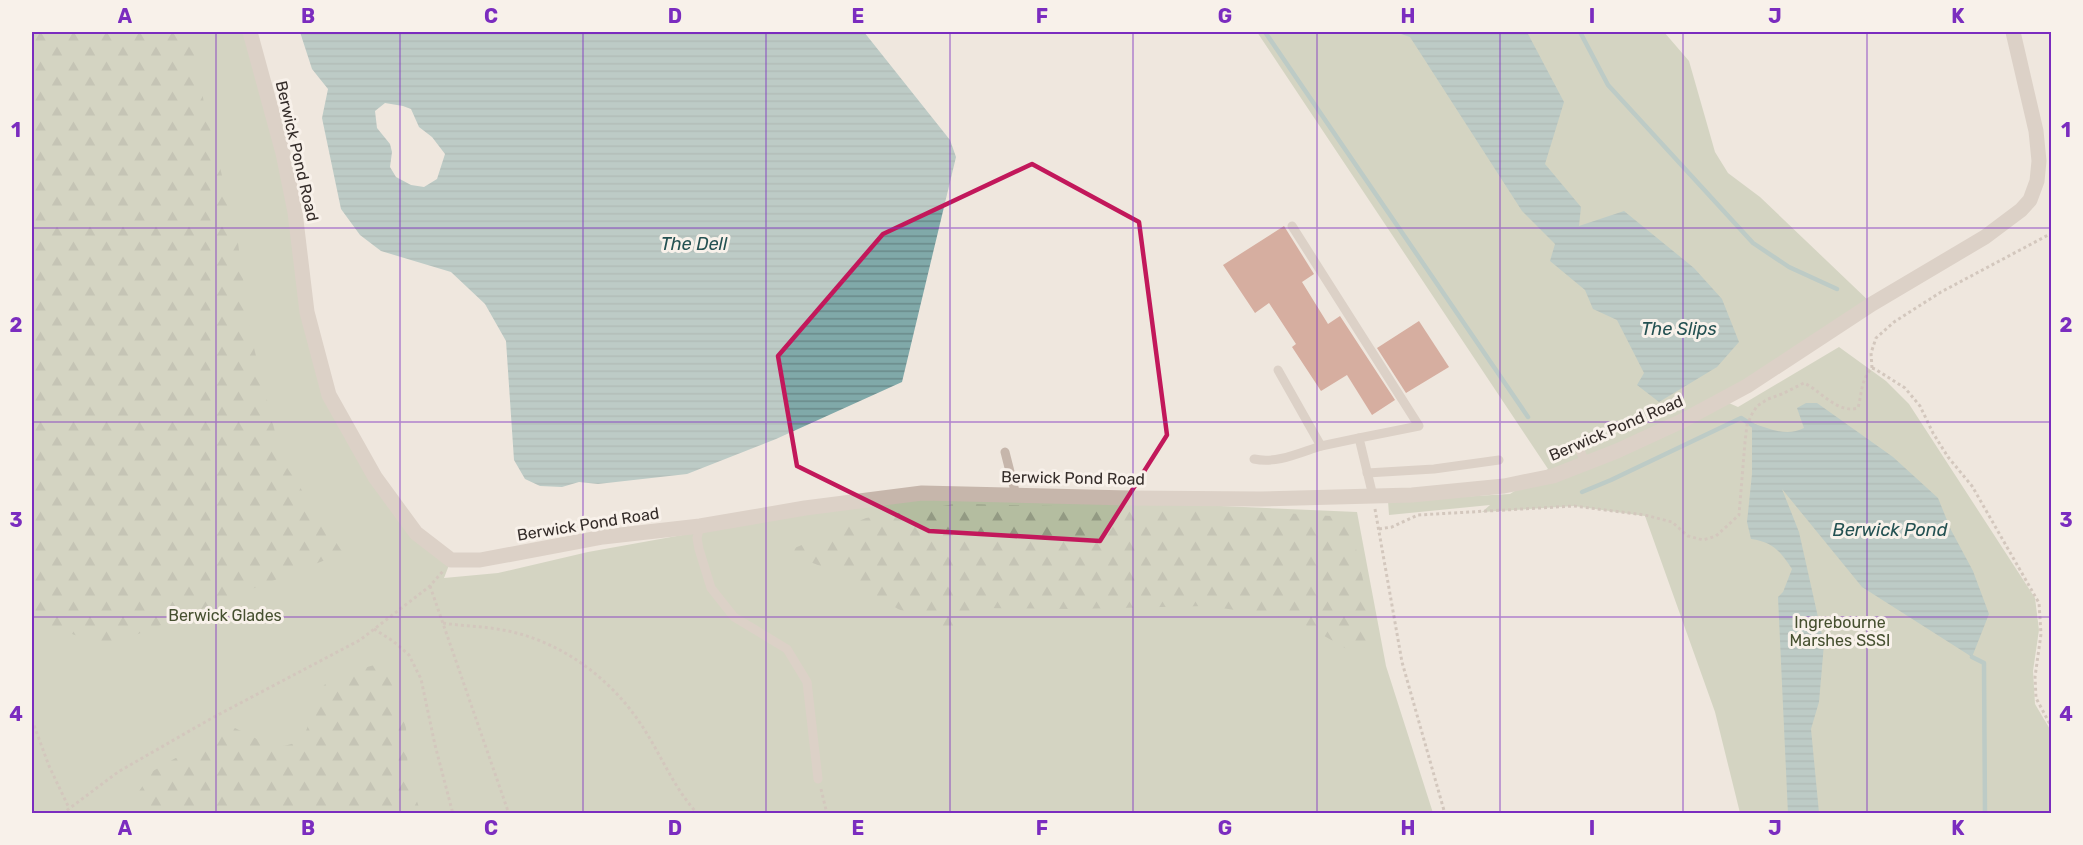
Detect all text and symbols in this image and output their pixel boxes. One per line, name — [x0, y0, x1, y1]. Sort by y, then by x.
text: A — [118, 4, 133, 28]
text: B — [301, 4, 315, 28]
text: C — [484, 4, 498, 28]
text: D — [668, 4, 682, 28]
text: E — [852, 4, 864, 28]
text: F — [1036, 4, 1048, 28]
text: G — [1218, 4, 1232, 28]
text: H — [1401, 4, 1415, 28]
text: I — [1589, 4, 1595, 28]
text: J — [1768, 4, 1782, 28]
text: K — [1951, 4, 1965, 28]
street label: Berwick Pond Road — [272, 79, 322, 223]
text: 1 — [11, 118, 21, 142]
text: 1 — [2061, 118, 2071, 142]
water label: The Dell — [661, 233, 728, 255]
text: 2 — [10, 313, 23, 337]
text: 2 — [2060, 313, 2073, 337]
water label: The Slips — [1641, 318, 1717, 340]
street label: Berwick Pond Road — [1546, 391, 1686, 465]
street label: Berwick Pond Road — [1001, 467, 1145, 489]
street label: Berwick Pond Road — [516, 503, 660, 545]
text: 3 — [9, 508, 23, 532]
text: 3 — [2059, 508, 2073, 532]
water label: Berwick Pond — [1833, 519, 1948, 541]
park label: Berwick Glades — [168, 606, 282, 625]
park label: Ingrebourne Marshes SSSI — [1790, 613, 1890, 650]
text: 4 — [9, 702, 23, 726]
text: 4 — [2059, 702, 2073, 726]
text: A — [118, 816, 133, 840]
text: B — [301, 816, 315, 840]
text: C — [484, 816, 498, 840]
text: D — [668, 816, 682, 840]
text: E — [852, 816, 864, 840]
text: F — [1036, 816, 1048, 840]
text: G — [1218, 816, 1232, 840]
text: H — [1401, 816, 1415, 840]
text: I — [1589, 816, 1595, 840]
text: J — [1768, 816, 1782, 840]
text: K — [1951, 816, 1965, 840]

